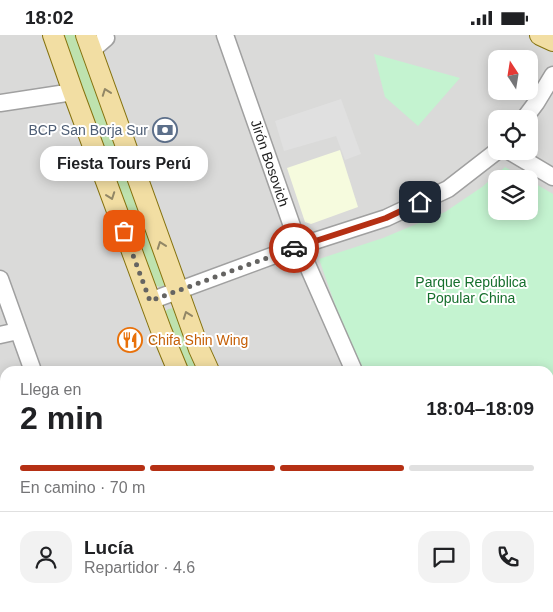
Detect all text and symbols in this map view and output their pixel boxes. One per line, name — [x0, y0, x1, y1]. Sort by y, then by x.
text: 18:02 — [25, 7, 74, 28]
north arrow — [488, 50, 538, 100]
map controls — [488, 50, 538, 220]
one-way arrow — [102, 88, 112, 96]
button: locate — [488, 110, 538, 160]
bank icon: BCP San Borja Sur — [152, 117, 178, 143]
street label: Jirón Bosovich — [248, 117, 292, 209]
place label: BCP San Borja Sur — [28, 122, 148, 138]
callout: Fiesta Tours Perú — [40, 146, 208, 181]
text: Fiesta Tours Perú — [57, 155, 191, 172]
button: layers — [488, 170, 538, 220]
pin — [399, 181, 441, 223]
icon: home — [406, 188, 434, 216]
one-way arrow — [105, 191, 115, 200]
pin — [103, 210, 145, 252]
icon: bag — [110, 217, 138, 245]
courier — [269, 223, 319, 273]
icon: car — [280, 234, 308, 262]
one-way arrow — [157, 241, 167, 249]
park label: Parque República Popular China — [415, 274, 527, 306]
one-way arrow — [183, 311, 193, 320]
restaurant icon: Chifa Shin Wing — [117, 327, 143, 353]
place label: Chifa Shin Wing — [148, 332, 248, 348]
text: Llega en — [20, 381, 81, 398]
text: 18:04–18:09 — [426, 398, 534, 419]
text: 2 min — [20, 400, 104, 436]
text: En camino · 70 m — [20, 479, 145, 496]
button: person — [20, 531, 72, 583]
button: chat — [418, 531, 470, 583]
button: phone — [482, 531, 534, 583]
text: Lucía — [84, 537, 134, 558]
text: Repartidor · 4.6 — [84, 559, 195, 576]

